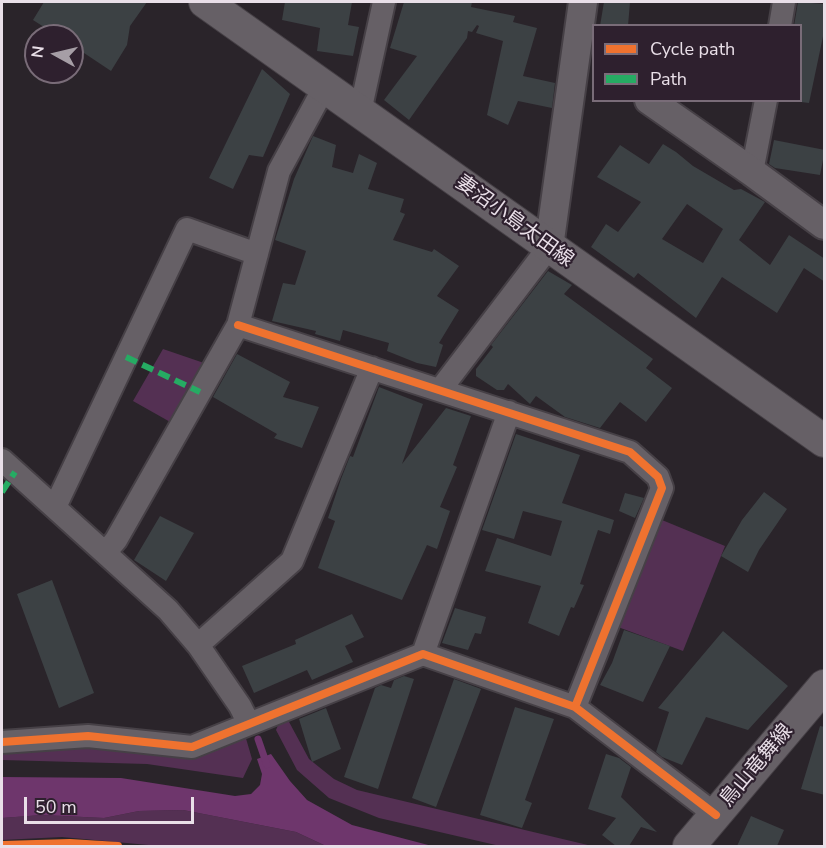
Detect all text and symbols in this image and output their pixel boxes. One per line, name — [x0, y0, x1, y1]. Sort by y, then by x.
north arrow — [24, 24, 84, 84]
legend — [592, 24, 802, 102]
text: Cycle path — [650, 37, 735, 61]
text: N — [26, 44, 50, 59]
text: Path — [650, 67, 687, 91]
street label: 妻沼小島太田線 — [450, 171, 578, 273]
street label: 鳥山竜舞線 — [716, 720, 798, 812]
scale bar — [27, 785, 196, 823]
text: 50 m — [35, 795, 77, 819]

